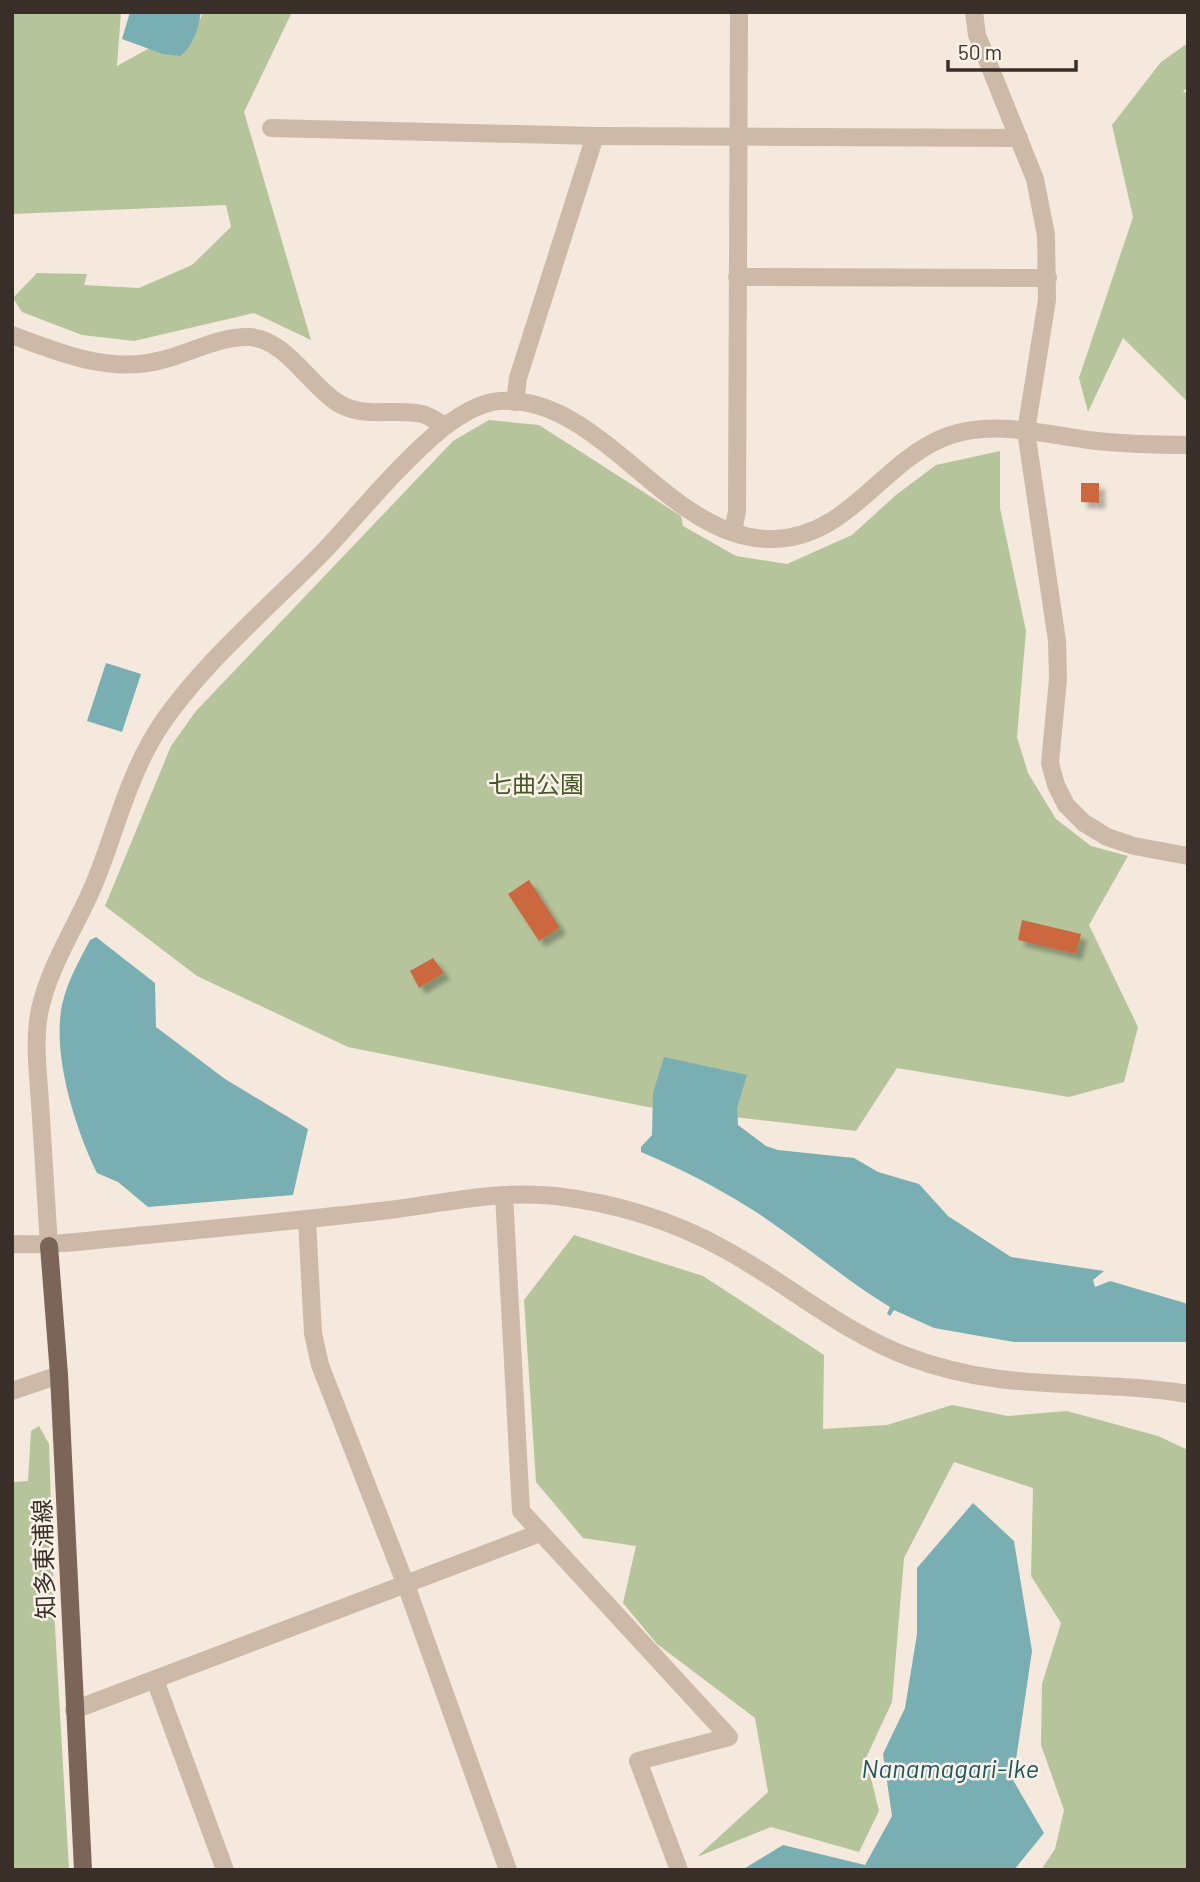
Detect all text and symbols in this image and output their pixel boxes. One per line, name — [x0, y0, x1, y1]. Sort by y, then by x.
scale bar — [948, 28, 1076, 72]
text: 50 m — [958, 39, 1002, 64]
park label: 七曲公園 — [488, 769, 584, 798]
street label: 知多東浦線 — [26, 1499, 60, 1619]
water label: Nanamagari-Ike — [861, 1752, 1039, 1783]

